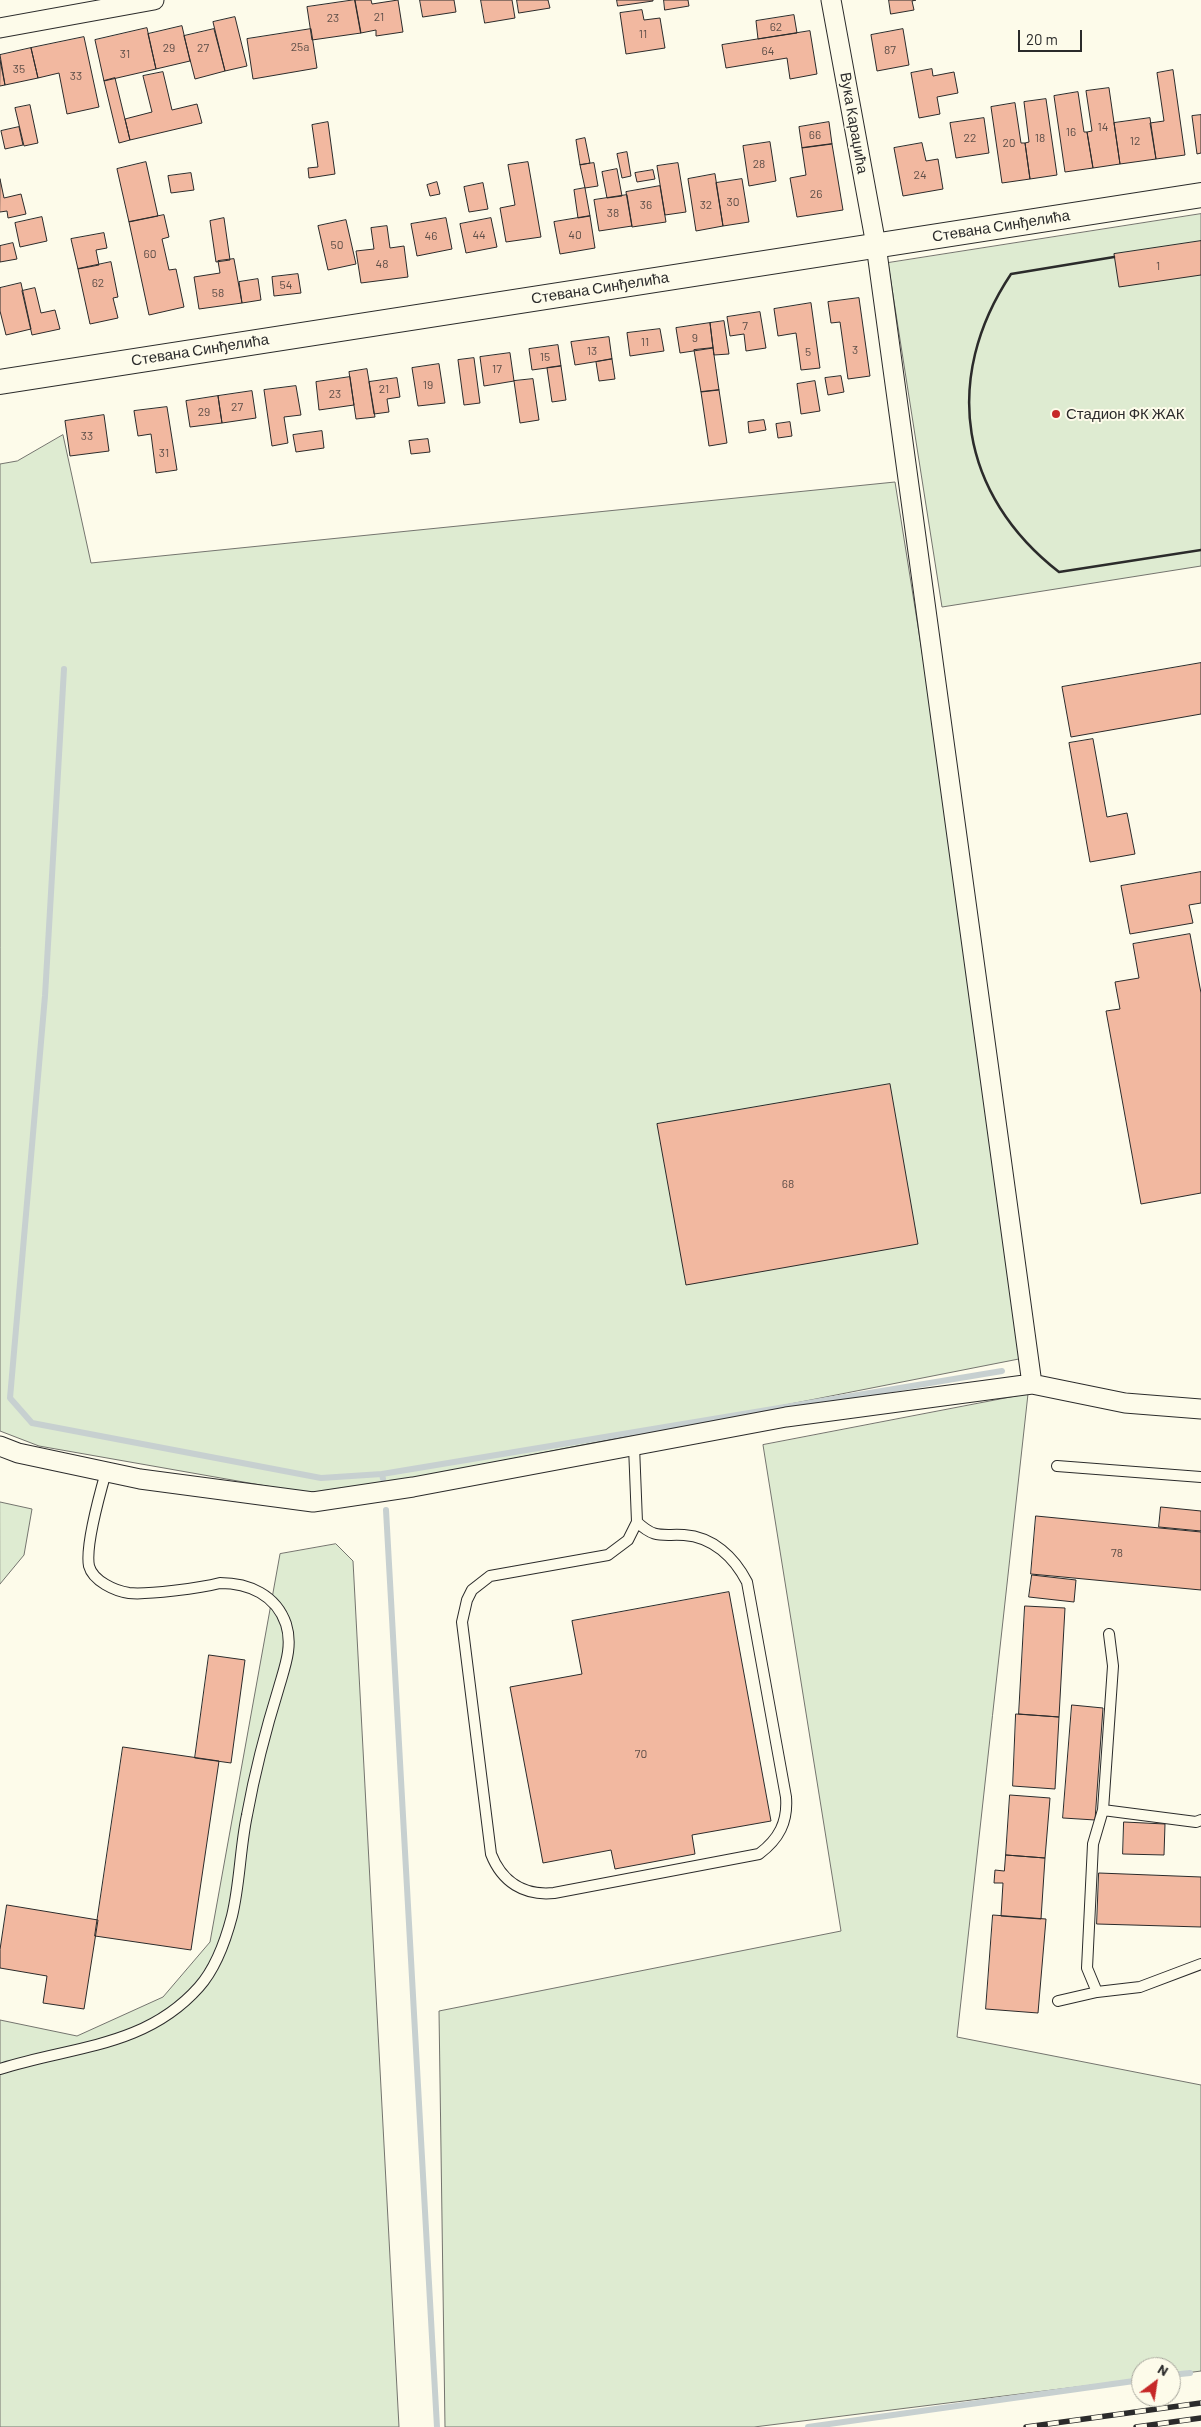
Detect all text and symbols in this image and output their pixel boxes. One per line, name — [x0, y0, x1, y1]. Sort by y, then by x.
house number: 21 — [374, 10, 384, 24]
house number: 23 — [327, 11, 339, 25]
house number: 62 — [770, 20, 782, 34]
scale bar — [1021, 20, 1085, 52]
house number: 11 — [639, 27, 647, 41]
text: 20 m — [1026, 30, 1058, 48]
house number: 25a — [291, 40, 309, 54]
house number: 29 — [163, 41, 175, 55]
house number: 27 — [197, 41, 209, 55]
house number: 87 — [884, 43, 896, 57]
house number: 64 — [762, 44, 774, 58]
house number: 31 — [120, 47, 130, 61]
house number: 35 — [13, 62, 25, 76]
house number: 33 — [70, 69, 82, 83]
street label: Вука Караџића — [836, 71, 872, 175]
house number: 14 — [1098, 120, 1108, 134]
house number: 16 — [1066, 125, 1076, 139]
house number: 66 — [809, 128, 821, 142]
house number: 22 — [964, 131, 976, 145]
house number: 18 — [1035, 131, 1045, 145]
house number: 12 — [1130, 134, 1140, 148]
house number: 20 — [1002, 136, 1016, 150]
house number: 28 — [753, 157, 765, 171]
house number: 24 — [913, 168, 927, 182]
house number: 26 — [810, 187, 822, 201]
house number: 30 — [727, 195, 739, 209]
house number: 36 — [640, 198, 652, 212]
house number: 32 — [700, 198, 712, 212]
house number: 38 — [607, 206, 619, 220]
street label: Стевана Синђелића — [931, 206, 1071, 246]
house number: 44 — [472, 228, 486, 242]
house number: 40 — [568, 228, 582, 242]
house number: 46 — [425, 229, 437, 243]
house number: 50 — [331, 238, 343, 252]
house number: 60 — [144, 247, 156, 261]
house number: 48 — [376, 257, 388, 271]
house number: 1 — [1156, 259, 1160, 273]
street label: Стевана Синђелића — [530, 268, 670, 308]
house number: 62 — [92, 276, 104, 290]
house number: 54 — [280, 278, 292, 292]
house number: 58 — [212, 286, 224, 300]
house number: 7 — [742, 319, 748, 333]
street label: Стевана Синђелића — [130, 330, 270, 370]
house number: 9 — [692, 331, 698, 345]
house number: 11 — [641, 335, 649, 349]
house number: 3 — [852, 343, 858, 357]
house number: 13 — [587, 344, 597, 358]
house number: 5 — [805, 345, 811, 359]
house number: 15 — [540, 350, 550, 364]
house number: 17 — [492, 362, 502, 376]
house number: 19 — [423, 378, 433, 392]
house number: 21 — [379, 382, 389, 396]
house number: 23 — [329, 387, 341, 401]
house number: 27 — [231, 400, 243, 414]
house number: 29 — [198, 405, 210, 419]
place label: Стадион ФК ЖАК — [1066, 405, 1184, 423]
marker: Стадион ФК ЖАК — [1050, 408, 1062, 420]
house number: 33 — [81, 429, 93, 443]
house number: 31 — [159, 446, 169, 460]
house number: 68 — [782, 1177, 794, 1191]
house number: 78 — [1111, 1546, 1123, 1560]
house number: 70 — [635, 1747, 647, 1761]
north arrow — [1131, 2357, 1181, 2407]
text: N — [1155, 2360, 1172, 2379]

